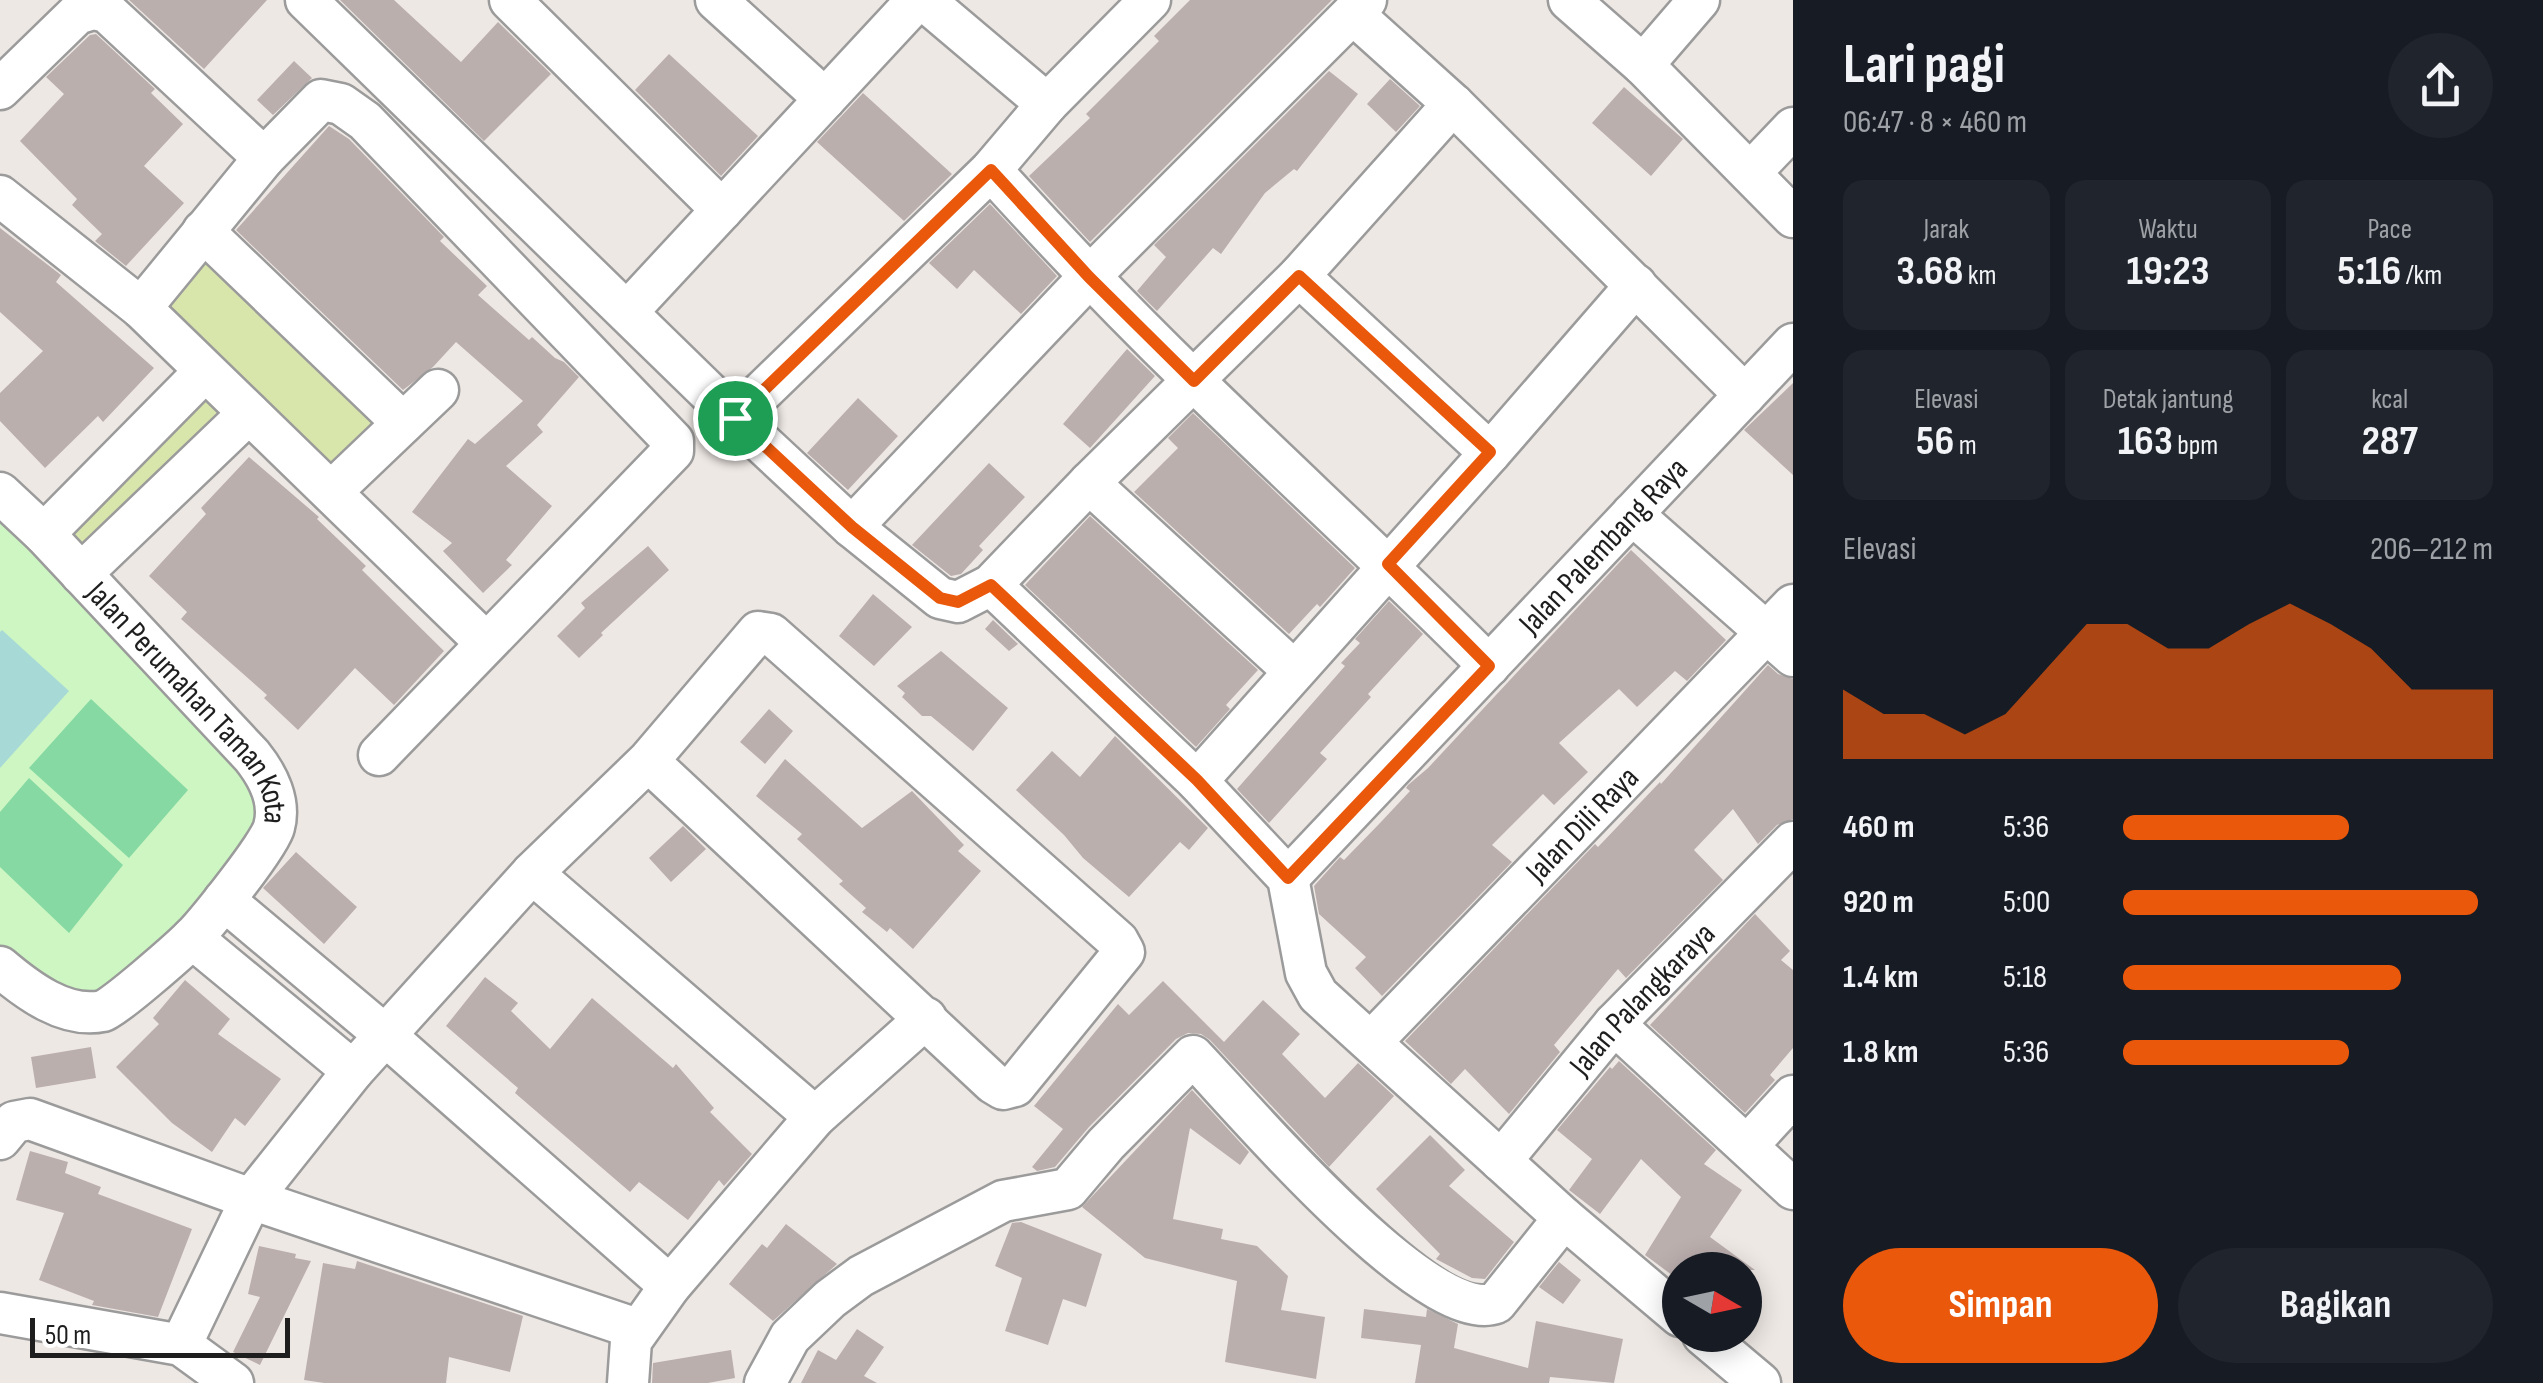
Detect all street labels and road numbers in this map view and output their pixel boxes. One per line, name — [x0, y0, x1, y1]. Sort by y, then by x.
street label: Jalan Palembang Raya — [1510, 450, 1696, 643]
street label: Jalan Perumahan Taman Kota — [77, 573, 294, 826]
street label: Jalan Dili Raya — [1517, 759, 1648, 892]
street label: Jalan Palangkaraya — [1561, 915, 1724, 1085]

